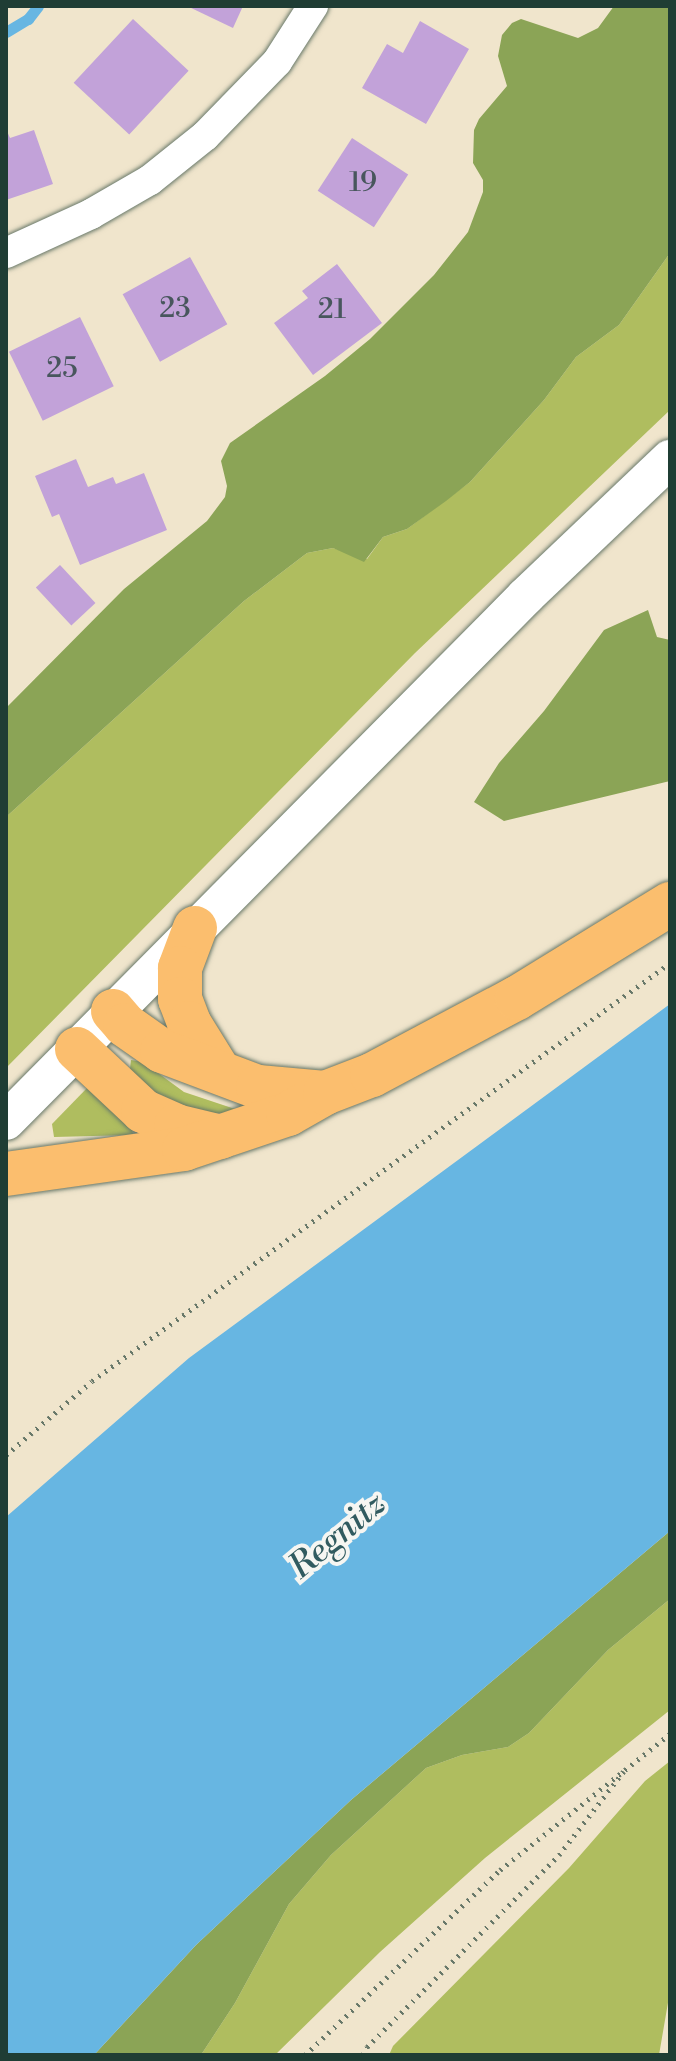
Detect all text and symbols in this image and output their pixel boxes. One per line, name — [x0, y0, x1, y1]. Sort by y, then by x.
house number: 19 — [349, 166, 377, 200]
house number: 23 — [159, 292, 191, 326]
house number: 21 — [318, 293, 346, 327]
house number: 25 — [46, 352, 78, 386]
water label: Regnitz — [281, 1484, 395, 1588]

